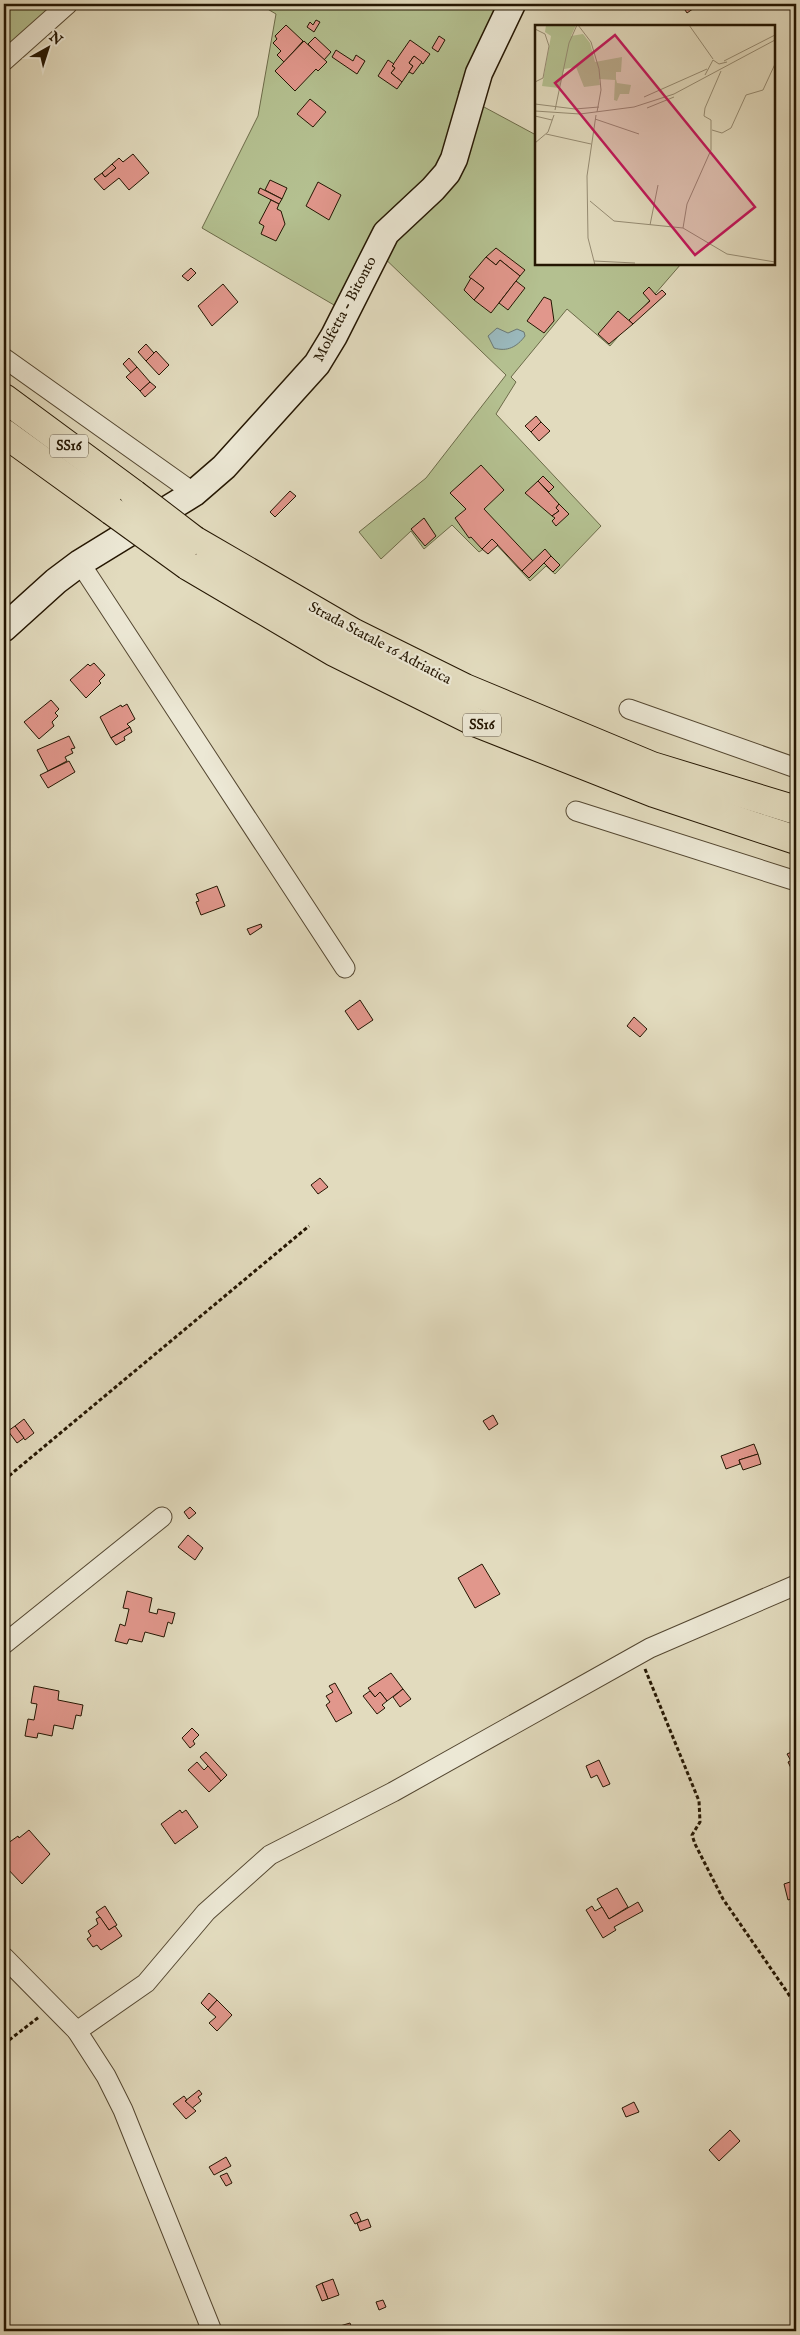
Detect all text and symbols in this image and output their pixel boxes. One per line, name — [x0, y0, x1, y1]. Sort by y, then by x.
north arrow — [22, 22, 72, 72]
inset map — [535, 25, 775, 265]
text: N — [44, 27, 66, 49]
street label: Molfetta - Bitonto — [309, 253, 381, 365]
road number: SS16 — [50, 434, 88, 458]
street label: Strada Statale 16 Adriatica — [305, 597, 455, 689]
road number: SS16 — [463, 714, 501, 736]

